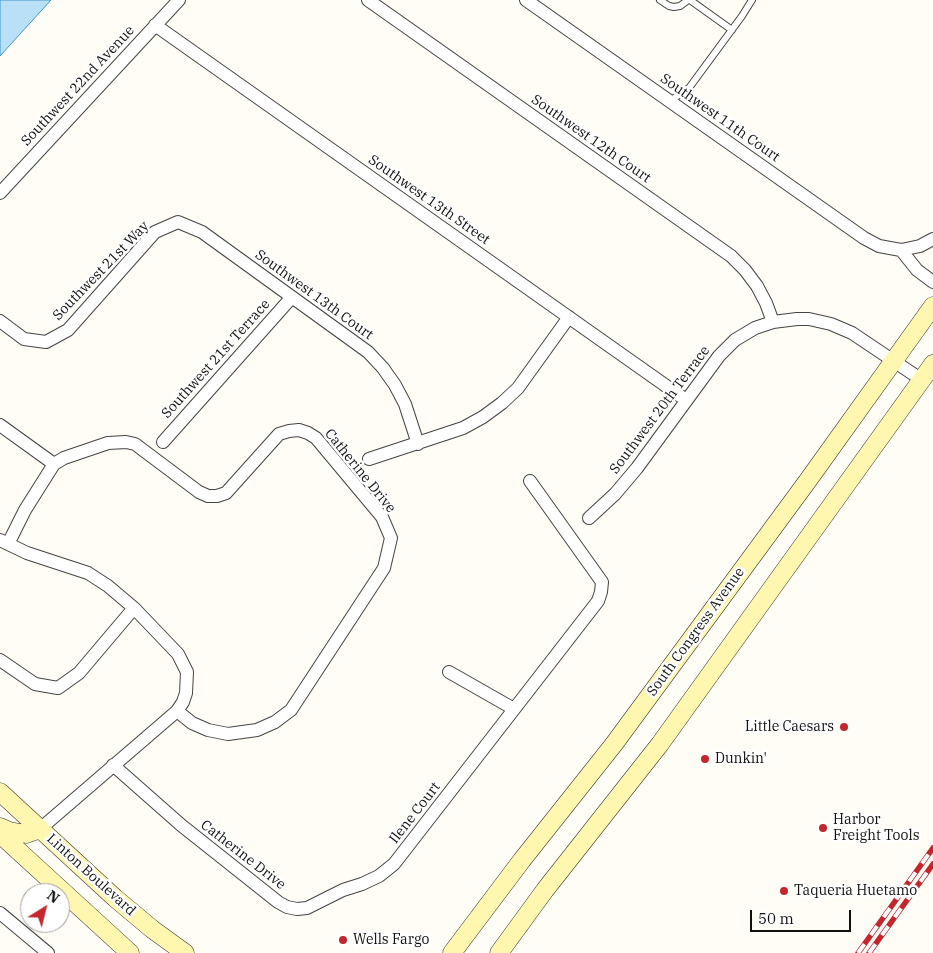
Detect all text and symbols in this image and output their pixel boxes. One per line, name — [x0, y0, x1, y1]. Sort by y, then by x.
street label: Southwest 22nd Avenue — [18, 22, 138, 150]
street label: Southwest 11th Court — [657, 70, 783, 166]
street label: Southwest 12th Court — [528, 91, 654, 187]
street label: Southwest 13th Street — [365, 152, 493, 248]
street label: Southwest 21st Way — [49, 218, 153, 324]
street label: Southwest 13th Court — [252, 246, 376, 344]
street label: Southwest 21st Terrace — [158, 296, 274, 422]
street label: Southwest 20th Terrace — [606, 343, 714, 477]
street label: Catherine Drive — [321, 426, 399, 516]
street label: South Congress Avenue — [644, 564, 748, 700]
place label: Little Caesars — [745, 719, 834, 735]
marker: Little Caesars — [838, 721, 850, 733]
place label: Dunkin' — [715, 751, 767, 767]
marker: Dunkin' — [699, 753, 711, 765]
street label: Ilene Court — [386, 779, 444, 847]
place label: Harbor Freight Tools — [833, 812, 920, 844]
street label: Catherine Drive — [197, 817, 289, 893]
marker: Harbor Freight Tools — [817, 822, 829, 834]
street label: Linton Boulevard — [43, 831, 139, 919]
north arrow — [20, 883, 70, 933]
place label: Taqueria Huetamo — [794, 883, 917, 899]
marker: Taqueria Huetamo — [778, 885, 790, 897]
text: N — [43, 886, 63, 907]
scale bar — [753, 900, 854, 932]
text: 50 m — [758, 909, 794, 928]
place label: Wells Fargo — [353, 932, 429, 948]
marker: Wells Fargo — [337, 934, 349, 946]

